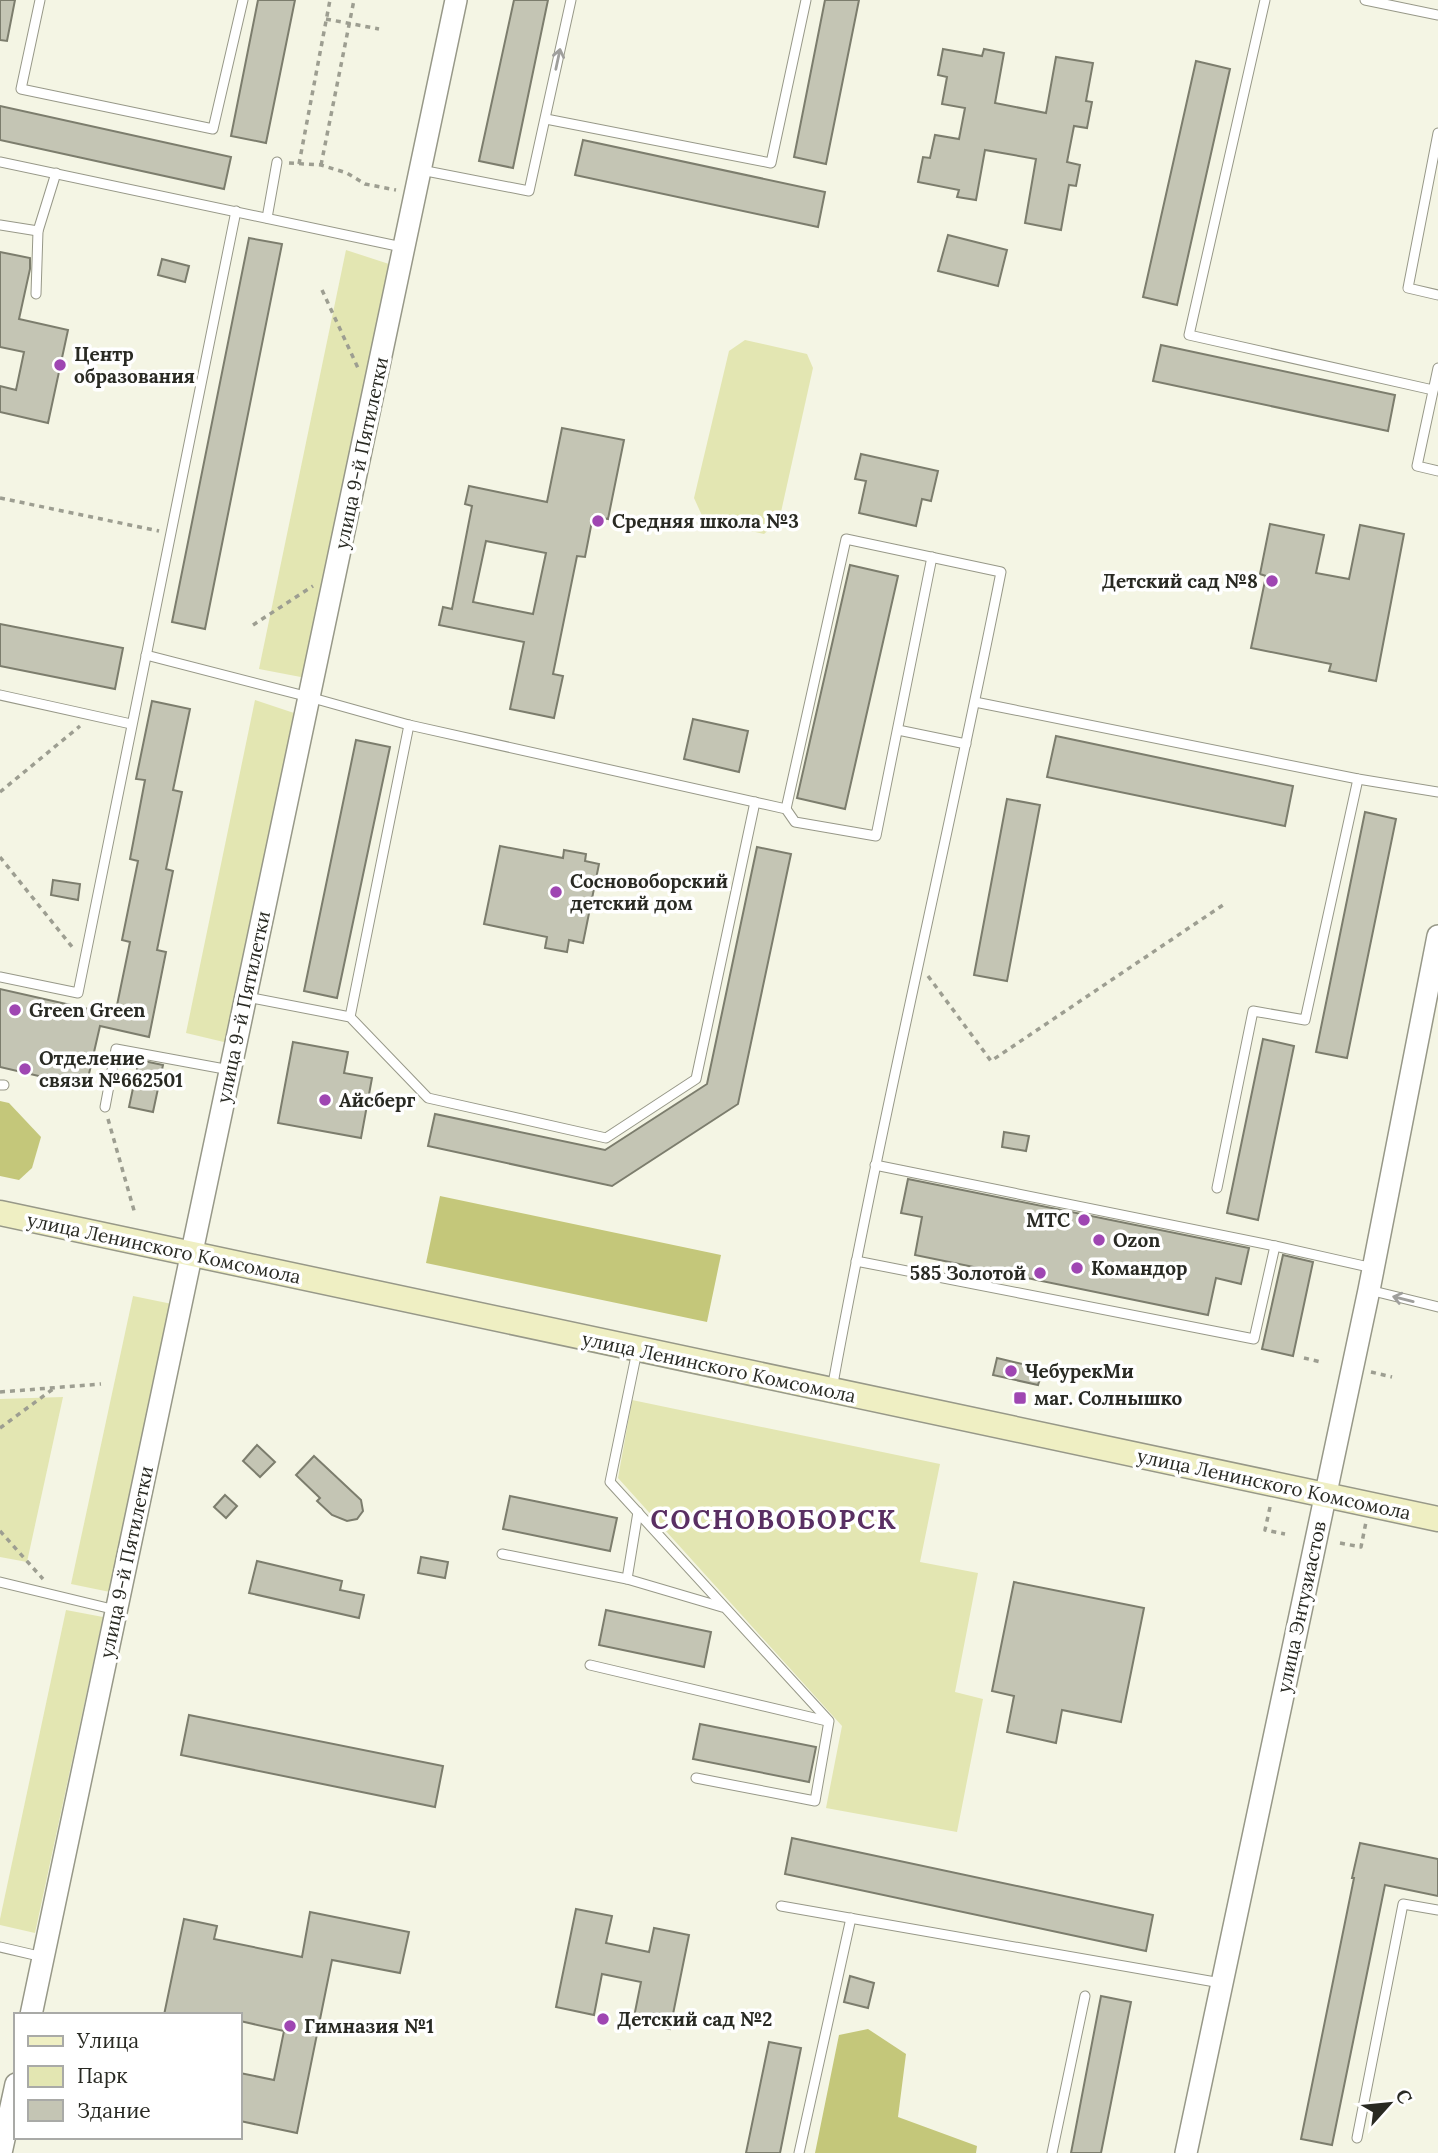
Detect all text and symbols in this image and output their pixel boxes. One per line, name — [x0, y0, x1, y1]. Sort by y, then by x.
one-way arrow — [552, 48, 566, 71]
place label: Центр образования — [74, 342, 195, 388]
street label: улица 9-й Пятилетки — [329, 355, 393, 551]
marker: Центр образования — [52, 357, 68, 373]
place label: Средняя школа №3 — [612, 509, 799, 533]
marker: Средняя школа №3 — [590, 513, 606, 529]
place label: Детский сад №8 — [1102, 569, 1258, 593]
marker: Детский сад №8 — [1264, 573, 1280, 589]
place label: Сосновоборский детский дом — [570, 869, 728, 915]
marker: Сосновоборский детский дом — [548, 884, 564, 900]
street label: улица 9-й Пятилетки — [211, 909, 275, 1105]
place label: Green Green — [29, 998, 146, 1022]
marker: Green Green — [7, 1002, 23, 1018]
place label: Отделение связи №662501 — [39, 1046, 183, 1092]
marker: Отделение связи №662501 — [17, 1061, 33, 1077]
place label: Айсберг — [339, 1088, 416, 1112]
marker: Айсберг — [317, 1092, 333, 1108]
street label: улица Ленинского Комсомола — [25, 1207, 303, 1289]
place label: МТС — [1026, 1208, 1070, 1232]
marker: МТС — [1076, 1212, 1092, 1228]
place label: Ozon — [1113, 1228, 1160, 1252]
marker: Ozon — [1091, 1232, 1107, 1248]
place label: Командор — [1091, 1256, 1187, 1280]
marker: Командор — [1069, 1260, 1085, 1276]
place label: 585 Золотой — [910, 1261, 1026, 1285]
marker: 585 Золотой — [1032, 1265, 1048, 1281]
one-way arrow — [1392, 1292, 1415, 1305]
street label: улица Ленинского Комсомола — [580, 1326, 858, 1408]
place label: ЧебурекМи — [1025, 1359, 1134, 1383]
marker: ЧебурекМи — [1003, 1363, 1019, 1379]
place label: маг. Солнышко — [1034, 1386, 1183, 1410]
marker: маг. Солнышко — [1012, 1390, 1028, 1406]
street label: улица Ленинского Комсомола — [1135, 1443, 1413, 1525]
street label: улица 9-й Пятилетки — [94, 1464, 158, 1660]
district label: СОСНОВОБОРСК — [651, 1503, 897, 1536]
street label: улица Энтузиастов — [1271, 1519, 1331, 1695]
place label: Детский сад №2 — [617, 2007, 772, 2031]
marker: Детский сад №2 — [595, 2011, 611, 2027]
legend — [14, 2013, 242, 2139]
place label: Гимназия №1 — [304, 2014, 434, 2038]
marker: Гимназия №1 — [282, 2018, 298, 2034]
text: Улица — [76, 2027, 139, 2054]
text: Парк — [77, 2062, 128, 2089]
north arrow — [1354, 2069, 1424, 2139]
text: С — [1390, 2085, 1418, 2108]
text: Здание — [77, 2097, 151, 2124]

